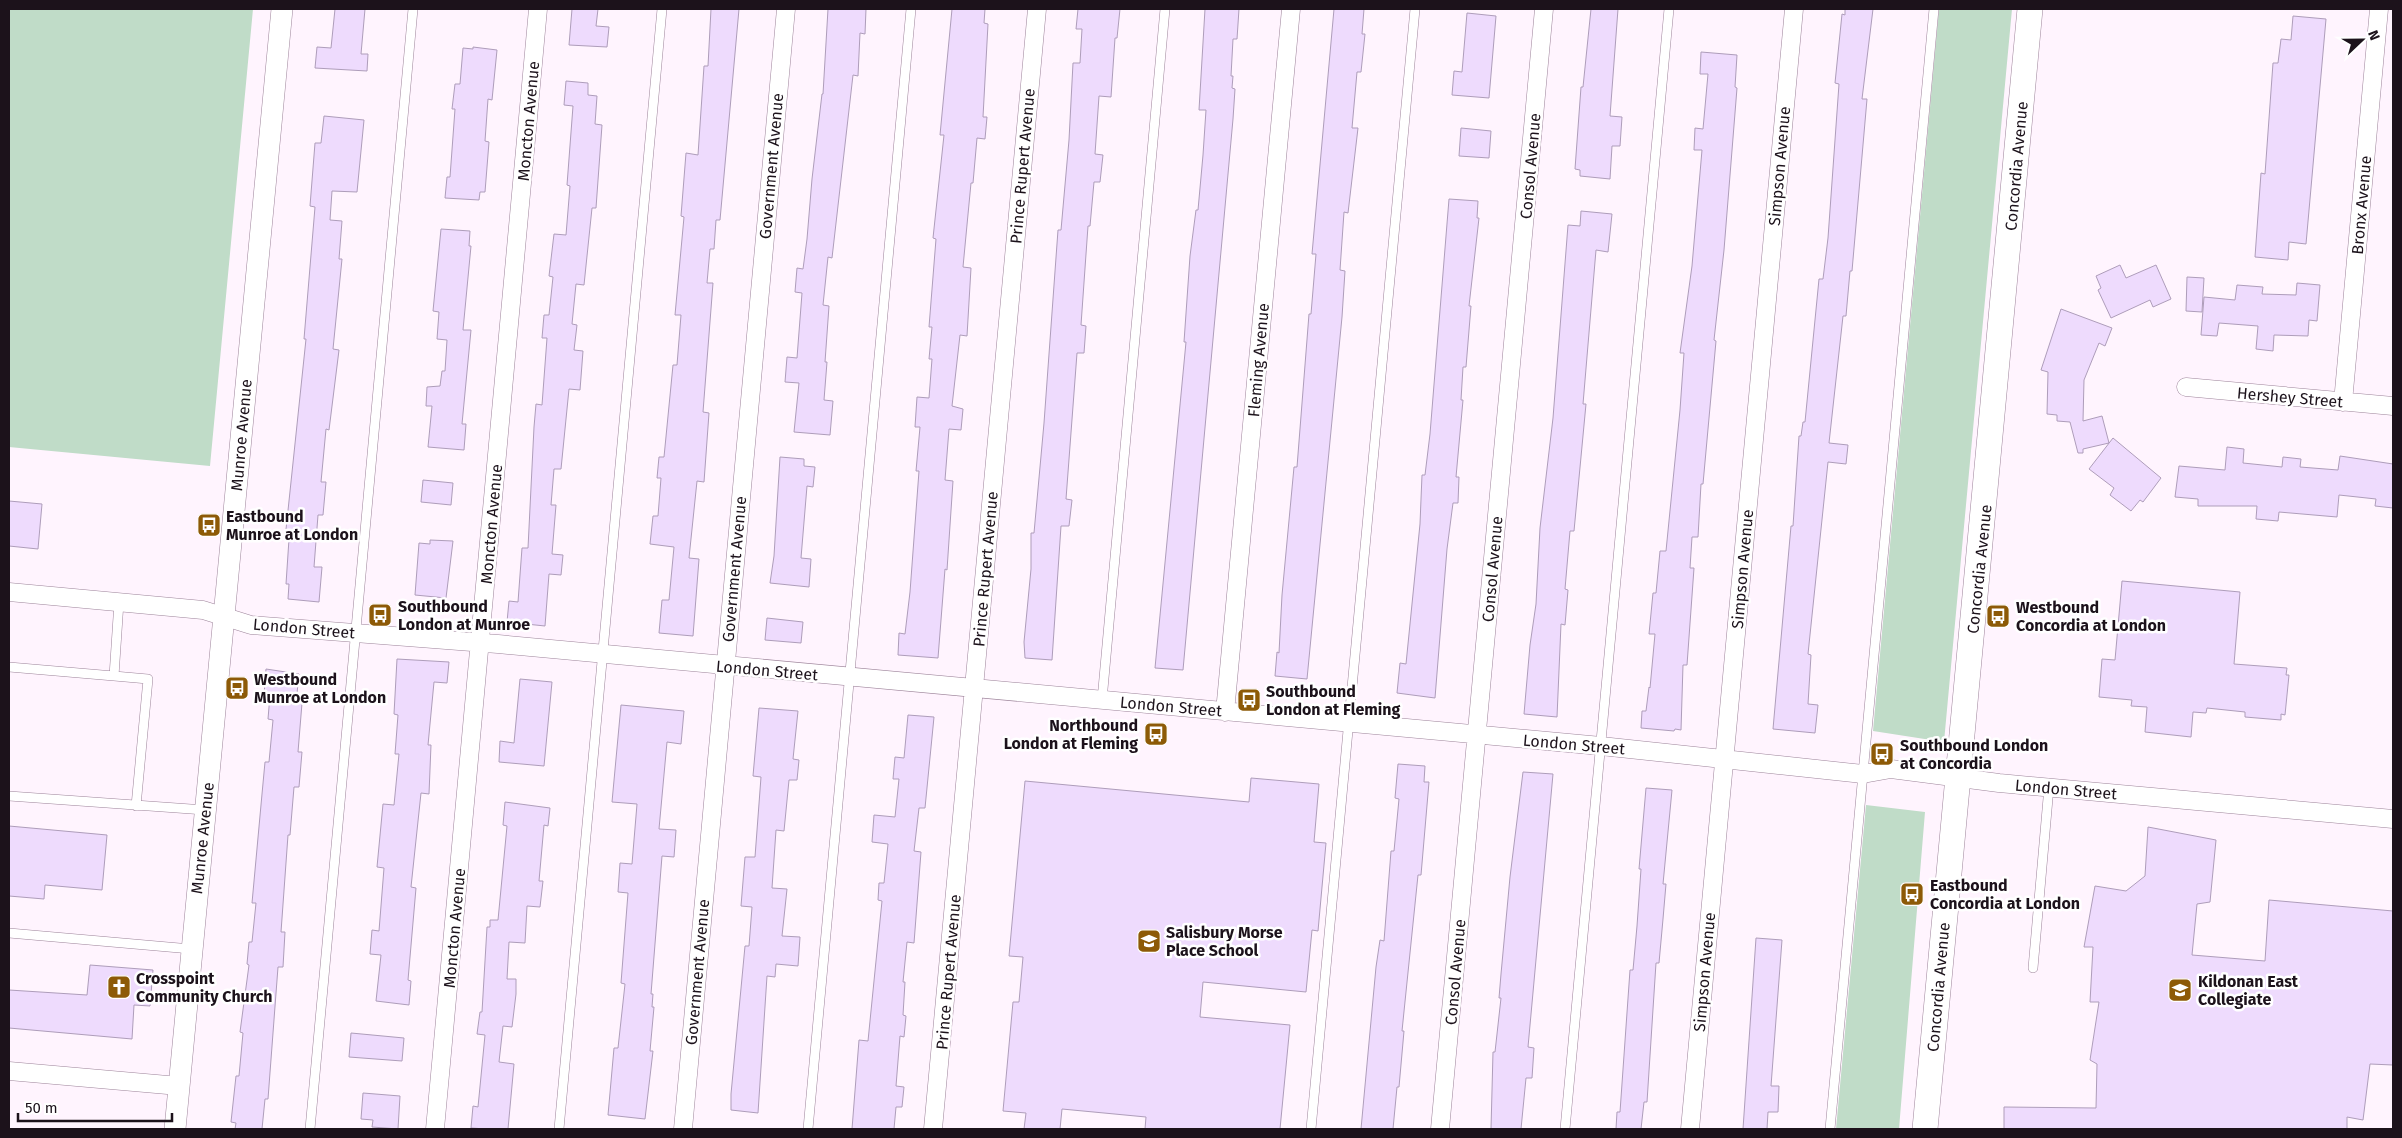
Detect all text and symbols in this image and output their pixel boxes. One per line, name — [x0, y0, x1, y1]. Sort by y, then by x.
north arrow — [2337, 15, 2387, 65]
text: N — [2364, 28, 2383, 43]
street label: Moncton Avenue — [514, 60, 543, 182]
street label: Prince Rupert Avenue — [1006, 88, 1039, 244]
street label: Government Avenue — [756, 92, 787, 240]
street label: Concordia Avenue — [2001, 101, 2032, 232]
street label: Simpson Avenue — [1765, 105, 1794, 227]
street label: Consol Avenue — [1516, 112, 1545, 220]
street label: Bronx Avenue — [2348, 155, 2375, 255]
street label: Fleming Avenue — [1244, 302, 1273, 418]
street label: Munroe Avenue — [227, 378, 256, 492]
street label: Hershey Street — [2236, 383, 2344, 412]
street label: Moncton Avenue — [477, 463, 506, 585]
street label: Prince Rupert Avenue — [969, 491, 1002, 647]
street label: Government Avenue — [719, 495, 750, 643]
street label: Concordia Avenue — [1963, 503, 1996, 635]
place label: Eastbound Munroe at London — [226, 507, 358, 544]
street label: Simpson Avenue — [1728, 508, 1757, 630]
bus stop icon: Eastbound Munroe at London — [196, 512, 222, 538]
street label: Consol Avenue — [1478, 515, 1507, 623]
place label: Southbound London at Munroe — [398, 597, 530, 634]
place label: Westbound Concordia at London — [2016, 598, 2166, 635]
bus stop icon: Southbound London at Munroe — [367, 602, 393, 628]
bus stop icon: Westbound Concordia at London — [1985, 603, 2011, 629]
street label: London Street — [252, 615, 356, 642]
street label: London Street — [715, 657, 819, 684]
place label: Westbound Munroe at London — [254, 670, 386, 707]
bus stop icon: Westbound Munroe at London — [224, 675, 250, 701]
place label: Southbound London at Fleming — [1266, 682, 1400, 719]
bus stop icon: Southbound London at Fleming — [1236, 687, 1262, 713]
street label: London Street — [1119, 693, 1223, 720]
place label: Northbound London at Fleming — [1004, 716, 1138, 753]
bus stop icon: Northbound London at Fleming — [1143, 721, 1169, 747]
street label: London Street — [1522, 731, 1626, 758]
place label: Southbound London at Concordia — [1900, 736, 2048, 773]
bus stop icon: Southbound London at Concordia — [1869, 741, 1895, 767]
street label: London Street — [2014, 776, 2118, 803]
street label: Munroe Avenue — [187, 781, 218, 895]
street label: Moncton Avenue — [440, 867, 469, 989]
place label: Eastbound Concordia at London — [1930, 876, 2080, 913]
bus stop icon: Eastbound Concordia at London — [1899, 881, 1925, 907]
street label: Prince Rupert Avenue — [932, 894, 965, 1050]
street label: Government Avenue — [682, 898, 713, 1046]
street label: Simpson Avenue — [1690, 911, 1719, 1033]
street label: Consol Avenue — [1441, 918, 1470, 1026]
street label: Concordia Avenue — [1923, 922, 1954, 1053]
place label: Salisbury Morse Place School — [1166, 923, 1283, 960]
school or university icon: Salisbury Morse Place School — [1136, 928, 1162, 954]
place label: Crosspoint Community Church — [136, 969, 273, 1006]
place label: Kildonan East Collegiate — [2198, 972, 2299, 1009]
church icon: Crosspoint Community Church — [106, 974, 132, 1000]
school or university icon: Kildonan East Collegiate — [2167, 977, 2193, 1003]
scale bar — [18, 1090, 171, 1122]
text: 50 m — [25, 1099, 58, 1117]

